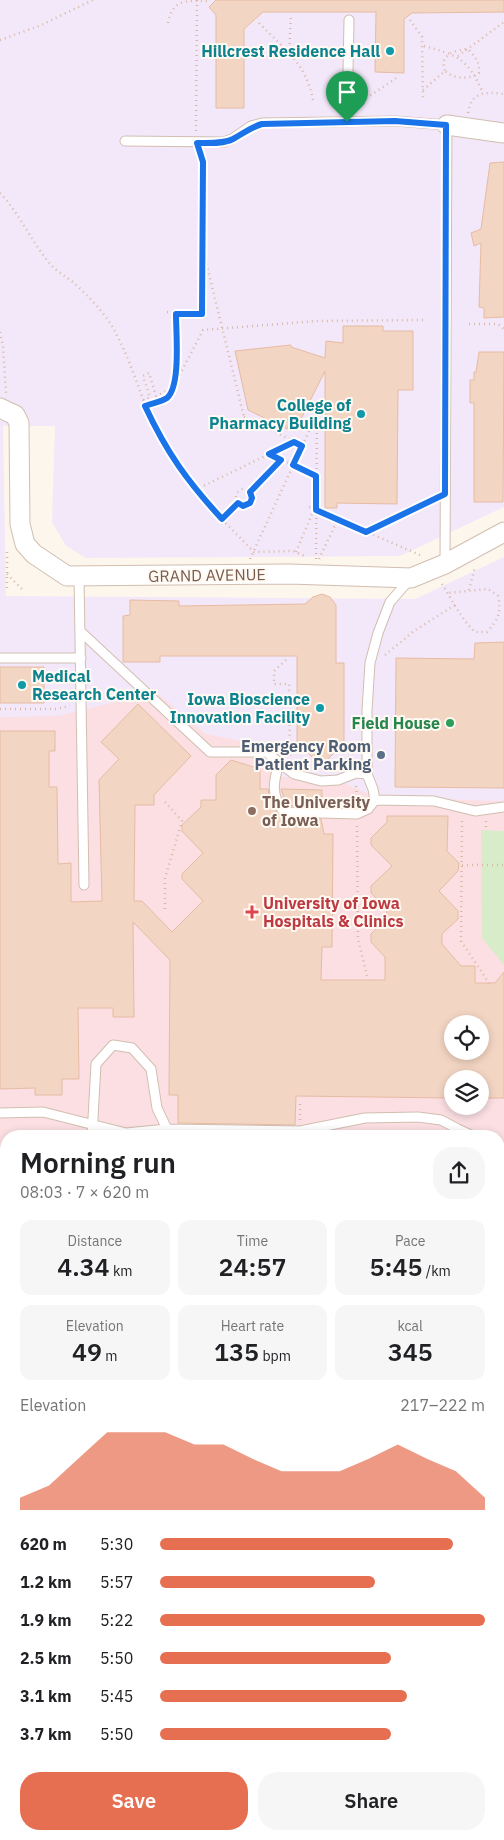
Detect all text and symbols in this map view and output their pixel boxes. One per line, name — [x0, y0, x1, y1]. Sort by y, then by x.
place label: Hillcrest Residence Hall — [201, 41, 380, 61]
marker: Hillcrest Residence Hall — [384, 45, 396, 57]
pin — [326, 71, 368, 122]
icon: arrive — [333, 78, 361, 106]
place label: College of Pharmacy Building — [209, 395, 351, 433]
marker: College of Pharmacy Building — [355, 408, 367, 420]
street label: GRAND AVENUE — [148, 564, 266, 586]
place label: Medical Research Center — [32, 666, 157, 704]
marker: Medical Research Center — [16, 679, 28, 691]
place label: Iowa Bioscience Innovation Facility — [170, 689, 310, 727]
marker: Iowa Bioscience Innovation Facility — [314, 702, 326, 714]
place label: Field House — [352, 713, 440, 733]
marker: Field House — [444, 717, 456, 729]
place label: Emergency Room Patient Parking — [241, 736, 371, 774]
marker: Emergency Room Patient Parking — [375, 749, 387, 761]
place label: The University of Iowa — [262, 792, 371, 830]
marker: The University of Iowa — [246, 805, 258, 817]
place label: University of Iowa Hospitals & Clinics — [263, 893, 404, 931]
marker: University of Iowa Hospitals & Clinics — [245, 905, 259, 919]
map controls — [444, 1015, 489, 1115]
button: locate — [444, 1015, 489, 1060]
button: layers — [444, 1070, 489, 1115]
text: Morning run — [20, 1144, 176, 1181]
button: share — [433, 1147, 485, 1199]
text: 08:03 · 7 × 620 m — [20, 1182, 149, 1202]
text: Distance — [68, 1232, 122, 1250]
text: Time — [237, 1232, 268, 1250]
text: Pace — [395, 1232, 425, 1250]
text: 4.34 — [57, 1250, 110, 1283]
text: 24:57 — [219, 1250, 286, 1283]
text: 5:45 — [370, 1250, 423, 1283]
text: km — [110, 1262, 133, 1280]
text: /km — [423, 1262, 451, 1280]
text: Elevation — [66, 1317, 124, 1335]
text: Heart rate — [221, 1317, 284, 1335]
text: kcal — [397, 1317, 423, 1335]
text: 49 — [72, 1335, 102, 1368]
text: 135 — [214, 1335, 259, 1368]
text: 345 — [388, 1335, 433, 1368]
text: m — [102, 1347, 118, 1365]
text: bpm — [259, 1347, 291, 1365]
text: Elevation — [20, 1395, 86, 1415]
text: 217–222 m — [400, 1395, 485, 1415]
text: 620 m — [20, 1534, 67, 1554]
text: 5:30 — [100, 1534, 133, 1554]
text: 1.2 km — [20, 1572, 71, 1592]
text: 5:57 — [100, 1572, 133, 1592]
text: 1.9 km — [20, 1610, 71, 1630]
text: 5:22 — [100, 1610, 133, 1630]
text: 2.5 km — [20, 1648, 71, 1668]
text: 5:50 — [100, 1648, 133, 1668]
text: 3.1 km — [20, 1686, 71, 1706]
text: 5:45 — [100, 1686, 133, 1706]
text: 3.7 km — [20, 1724, 71, 1744]
text: 5:50 — [100, 1724, 133, 1744]
button: Save — [20, 1772, 248, 1830]
button: Share — [258, 1772, 485, 1830]

